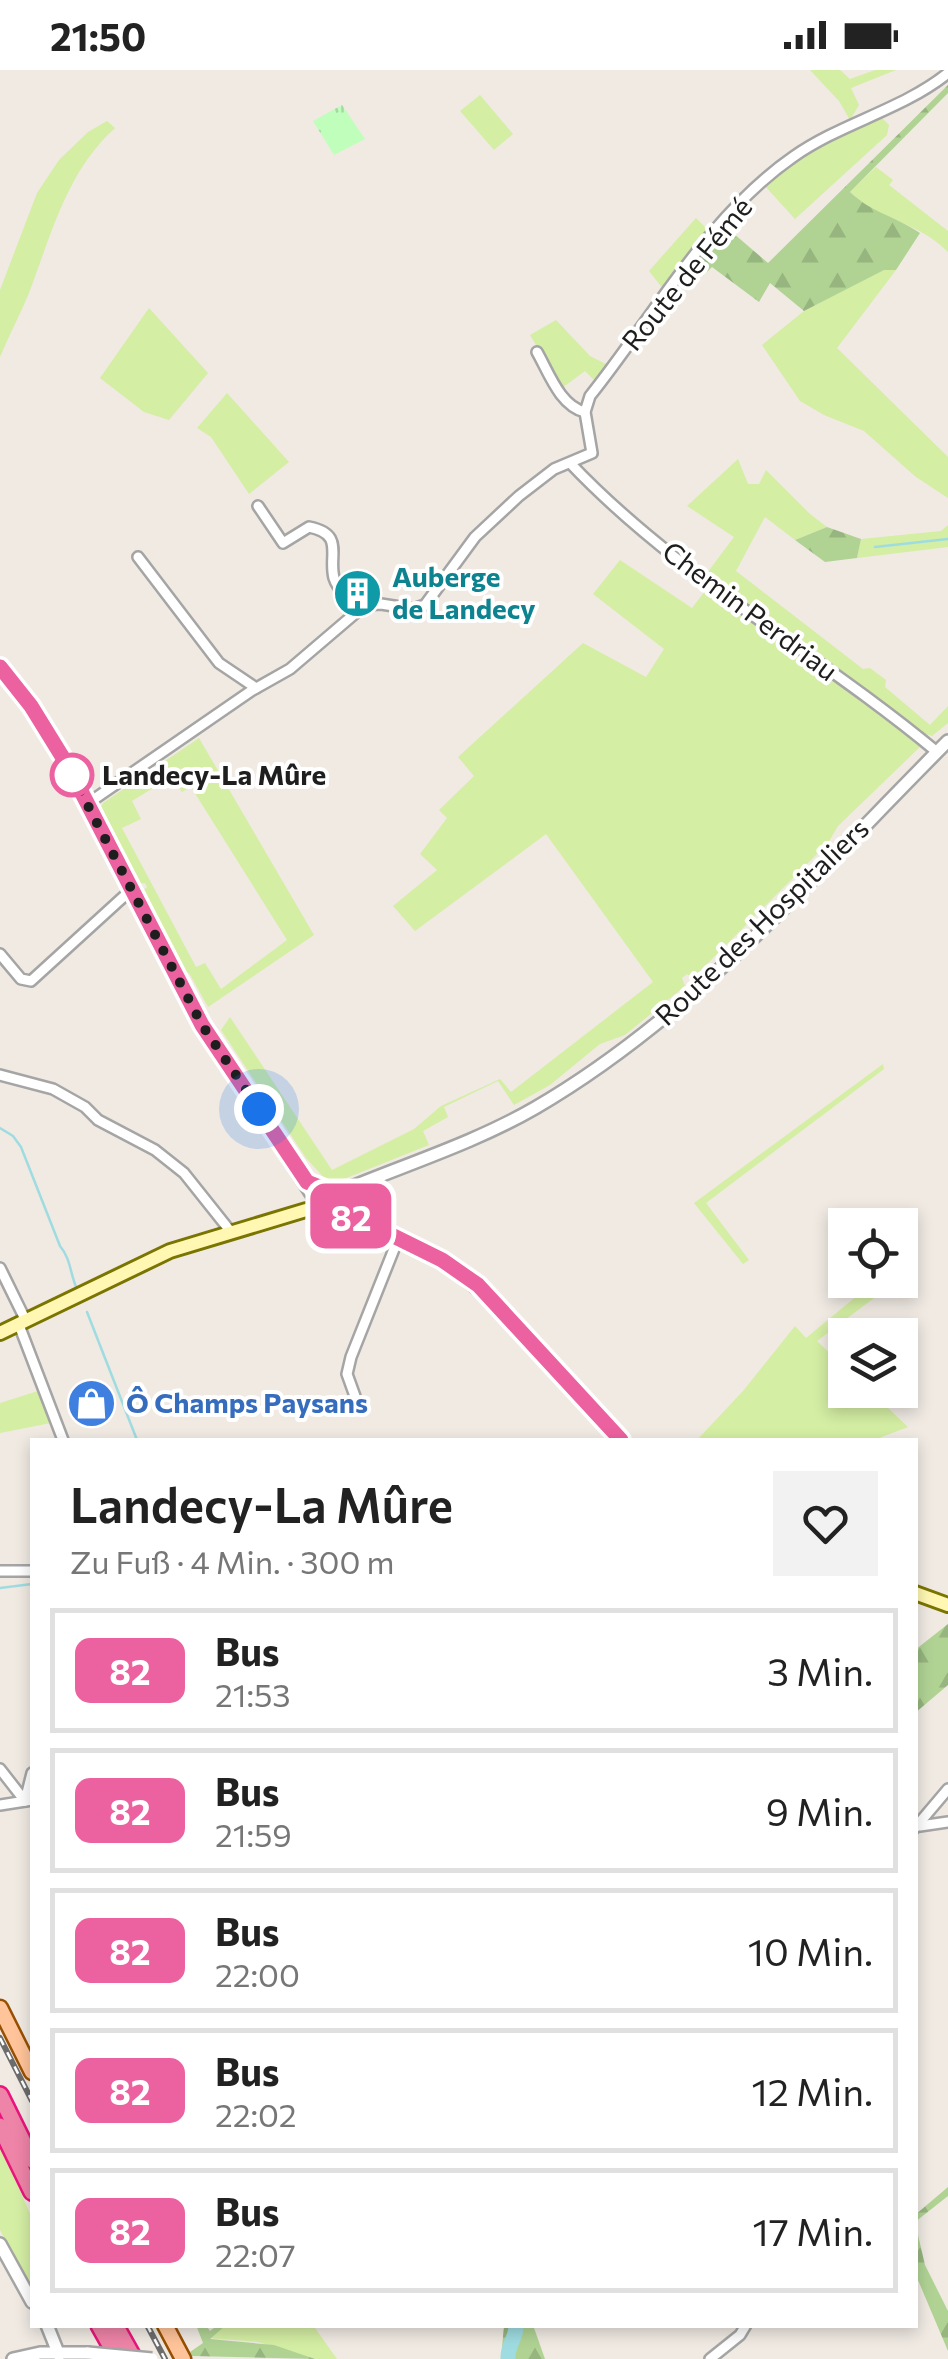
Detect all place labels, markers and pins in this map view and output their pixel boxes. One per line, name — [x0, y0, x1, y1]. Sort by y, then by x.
place label: Auberge de Landecy — [392, 559, 536, 625]
building icon: Auberge de Landecy — [331, 567, 383, 619]
marker: Landecy-La Mûre — [51, 754, 93, 796]
place label: Landecy-La Mûre — [102, 757, 326, 791]
shop icon: Ô Champs Paysans — [65, 1377, 117, 1429]
place label: Ô Champs Paysans — [126, 1385, 368, 1419]

